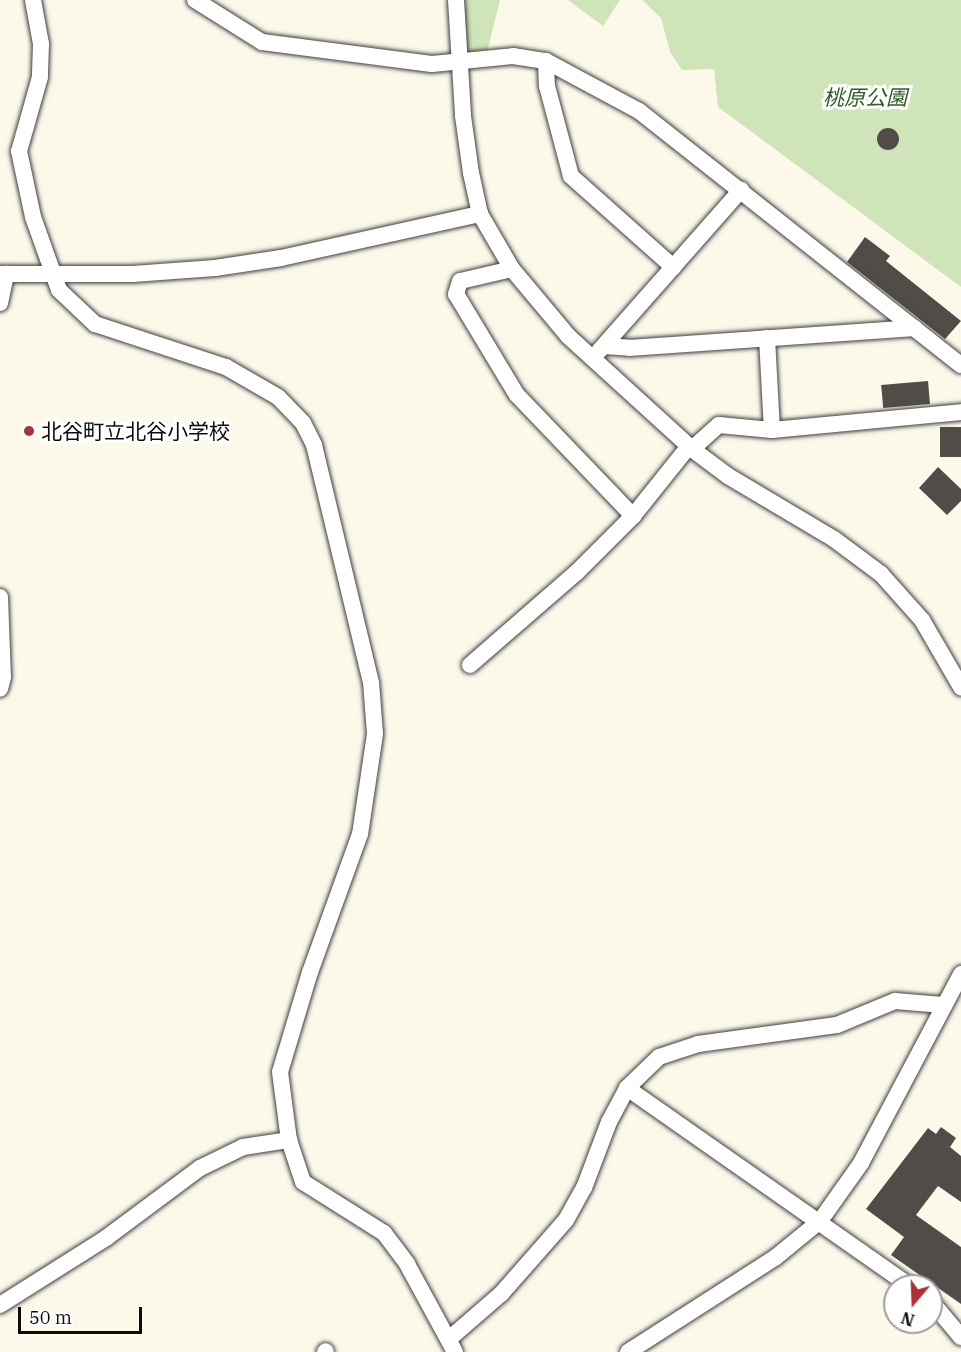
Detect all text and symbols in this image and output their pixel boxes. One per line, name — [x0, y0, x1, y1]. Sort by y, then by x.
park label: 桃原公園 — [823, 84, 907, 110]
place label: 北谷町立北谷小学校 — [41, 418, 230, 444]
marker: 北谷町立北谷小学校 — [22, 424, 36, 438]
north arrow — [883, 1274, 943, 1334]
scale bar — [21, 1295, 146, 1333]
text: 50 m — [29, 1306, 72, 1329]
text: N — [899, 1308, 917, 1331]

